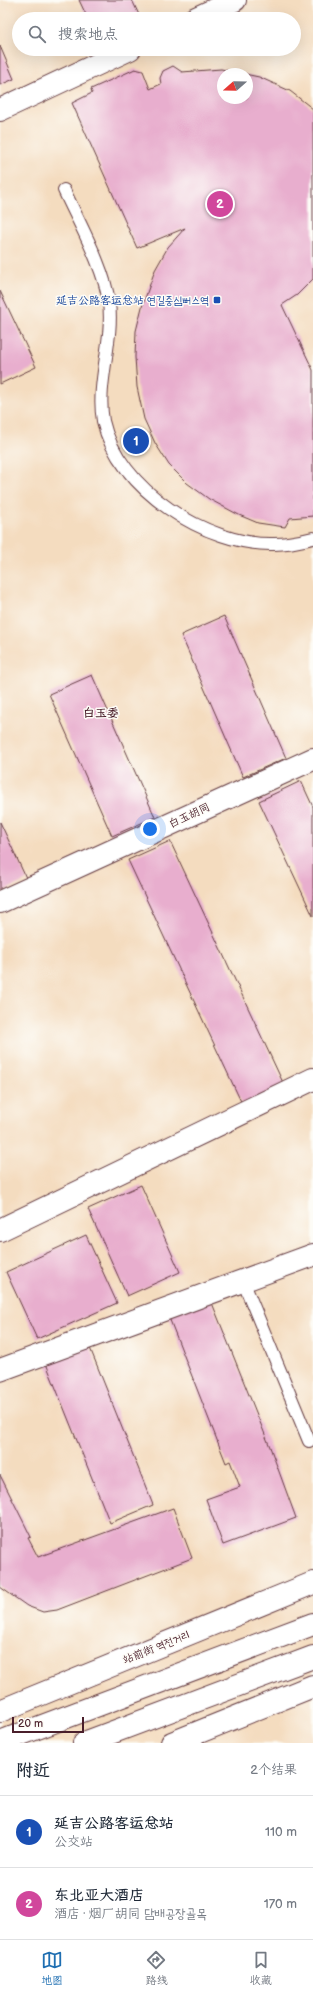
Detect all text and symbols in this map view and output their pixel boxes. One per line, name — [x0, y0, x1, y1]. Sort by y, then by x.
search box — [12, 12, 301, 56]
icon: search — [26, 23, 48, 45]
text: 搜索地点 — [58, 25, 118, 44]
north arrow — [217, 68, 253, 104]
pin: 2 — [207, 189, 233, 219]
place label: 延吉公路客运总站 연길중심뻐스역 — [56, 294, 209, 307]
marker: 延吉公路客运总站 연길중심뻐스역 — [212, 295, 222, 305]
pin: 1 — [123, 426, 149, 456]
district label: 白玉委 — [83, 706, 119, 721]
street label: 白玉胡同 — [167, 800, 212, 831]
your location — [140, 819, 160, 839]
street label: 站前街 역전거리 — [121, 1628, 192, 1667]
scale bar — [12, 1715, 84, 1734]
text: 20 m — [18, 1717, 43, 1730]
text: 附近 — [16, 1761, 50, 1781]
text: 2个结果 — [250, 1762, 297, 1778]
text: 延吉公路客运总站 — [54, 1814, 174, 1833]
text: 1 — [26, 1824, 32, 1840]
text: 110 m — [265, 1824, 297, 1840]
text: 公交站 — [54, 1834, 93, 1850]
text: 东北亚大酒店 — [54, 1886, 144, 1905]
text: 2 — [25, 1896, 33, 1912]
text: 170 m — [264, 1896, 297, 1912]
text: 酒店 · 烟厂胡同 담배공장골목 — [54, 1906, 207, 1922]
tab: 地图 — [41, 1949, 63, 1987]
tab: 路线 — [145, 1949, 167, 1987]
tab: 收藏 — [250, 1949, 272, 1987]

